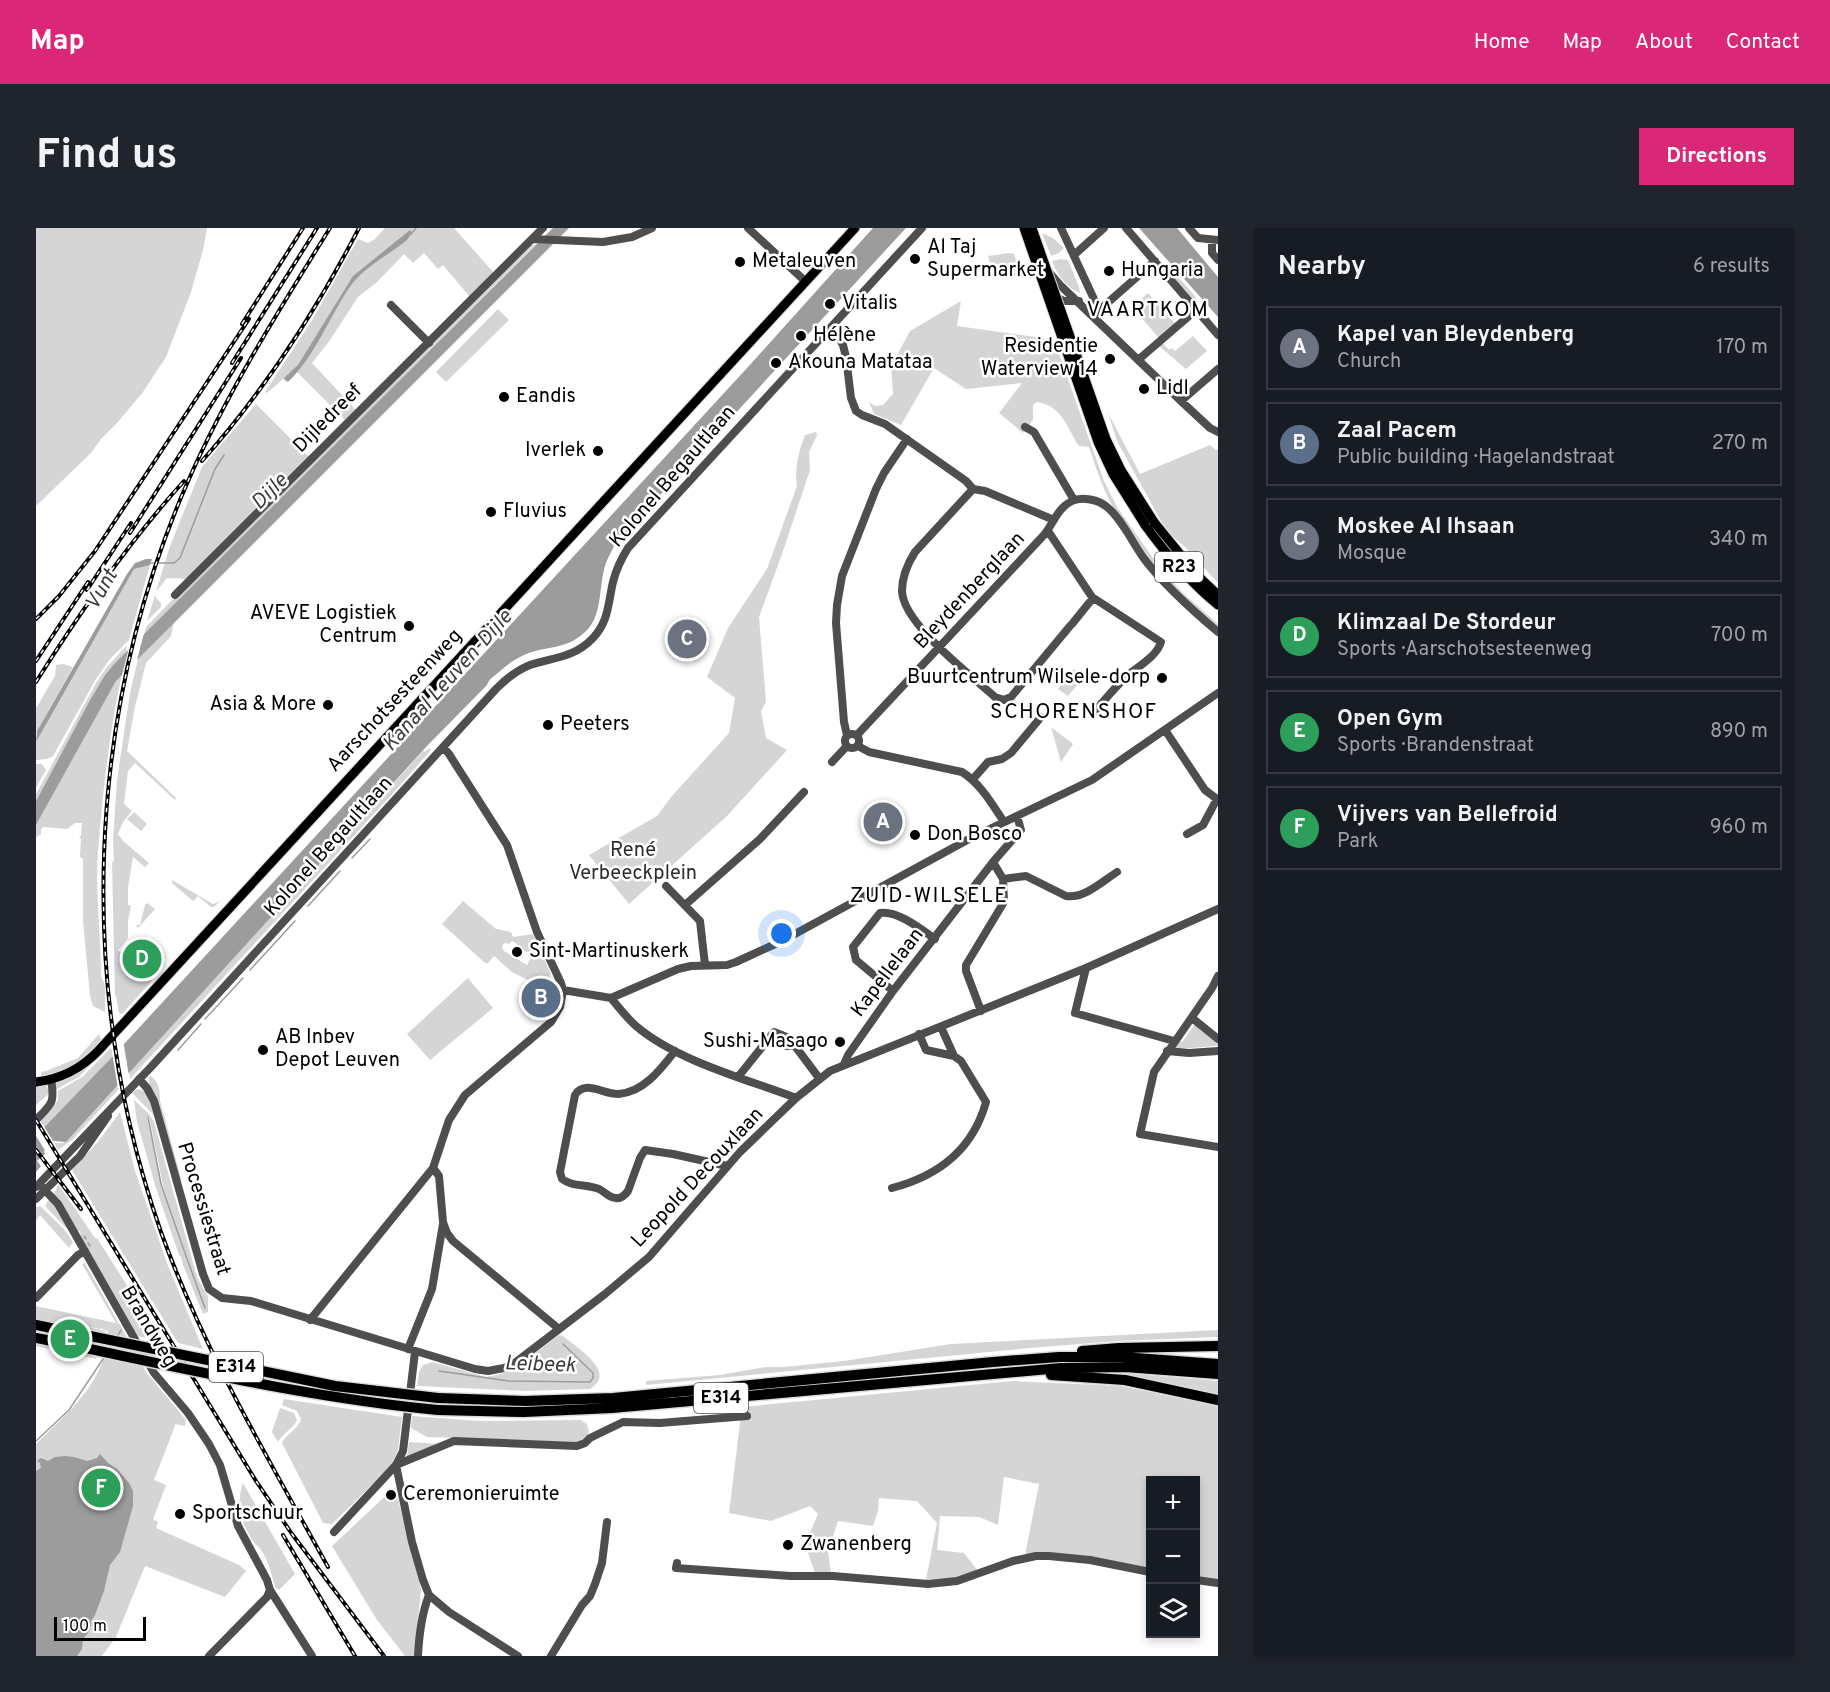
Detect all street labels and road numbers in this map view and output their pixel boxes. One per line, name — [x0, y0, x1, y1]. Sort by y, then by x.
street label: Dijledreef — [288, 379, 368, 459]
street label: Kolonel Begaultlaan — [604, 400, 742, 554]
street label: Bleydenberglaan — [909, 527, 1031, 655]
road number: R23 — [1155, 552, 1203, 582]
street label: Aarschotsesteenweg — [322, 624, 468, 778]
street label: Kolonel Begaultlaan — [259, 771, 399, 923]
street label: Kapellelaan — [846, 923, 930, 1023]
street label: Leopold Decouxlaan — [626, 1102, 770, 1254]
street label: Processiestraat — [170, 1139, 236, 1279]
street label: Brandweg — [114, 1281, 182, 1373]
road number: E314 — [209, 1352, 263, 1382]
road number: E314 — [694, 1383, 748, 1413]

